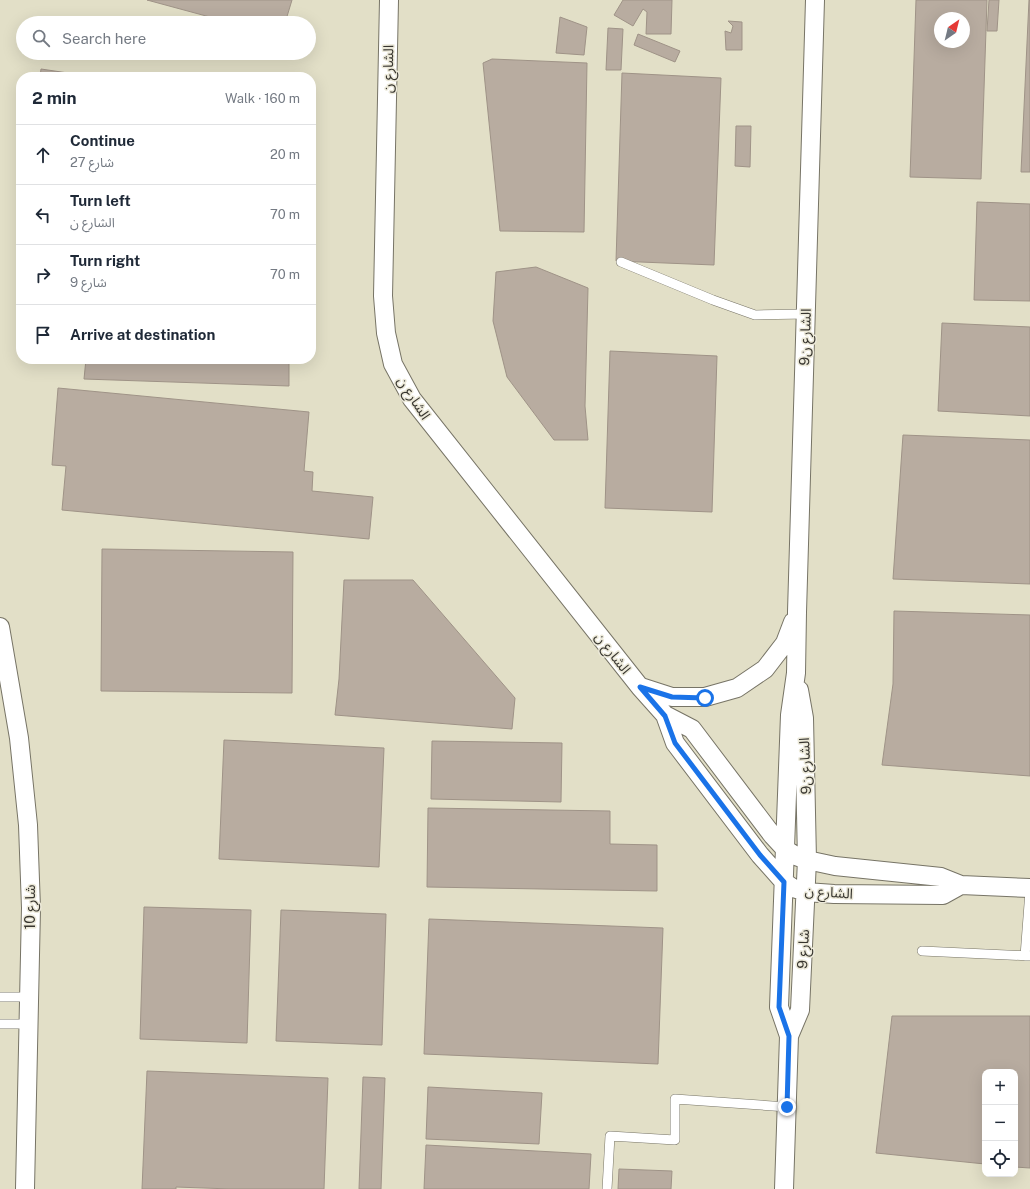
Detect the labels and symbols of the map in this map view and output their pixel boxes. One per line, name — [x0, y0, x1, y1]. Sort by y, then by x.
north arrow — [934, 12, 970, 48]
street label: الشارع ن — [380, 45, 399, 93]
street label: الشارع ن9 — [796, 308, 817, 366]
street label: الشارع ن — [392, 373, 434, 424]
street label: الشارع ن — [589, 629, 634, 679]
route start — [696, 689, 714, 707]
street label: الشارع ن9 — [796, 737, 817, 795]
street label: الشارع ن — [804, 882, 854, 905]
street label: شارع 10 — [22, 884, 41, 929]
street label: شارع 9 — [794, 929, 815, 969]
route end — [778, 1098, 796, 1116]

